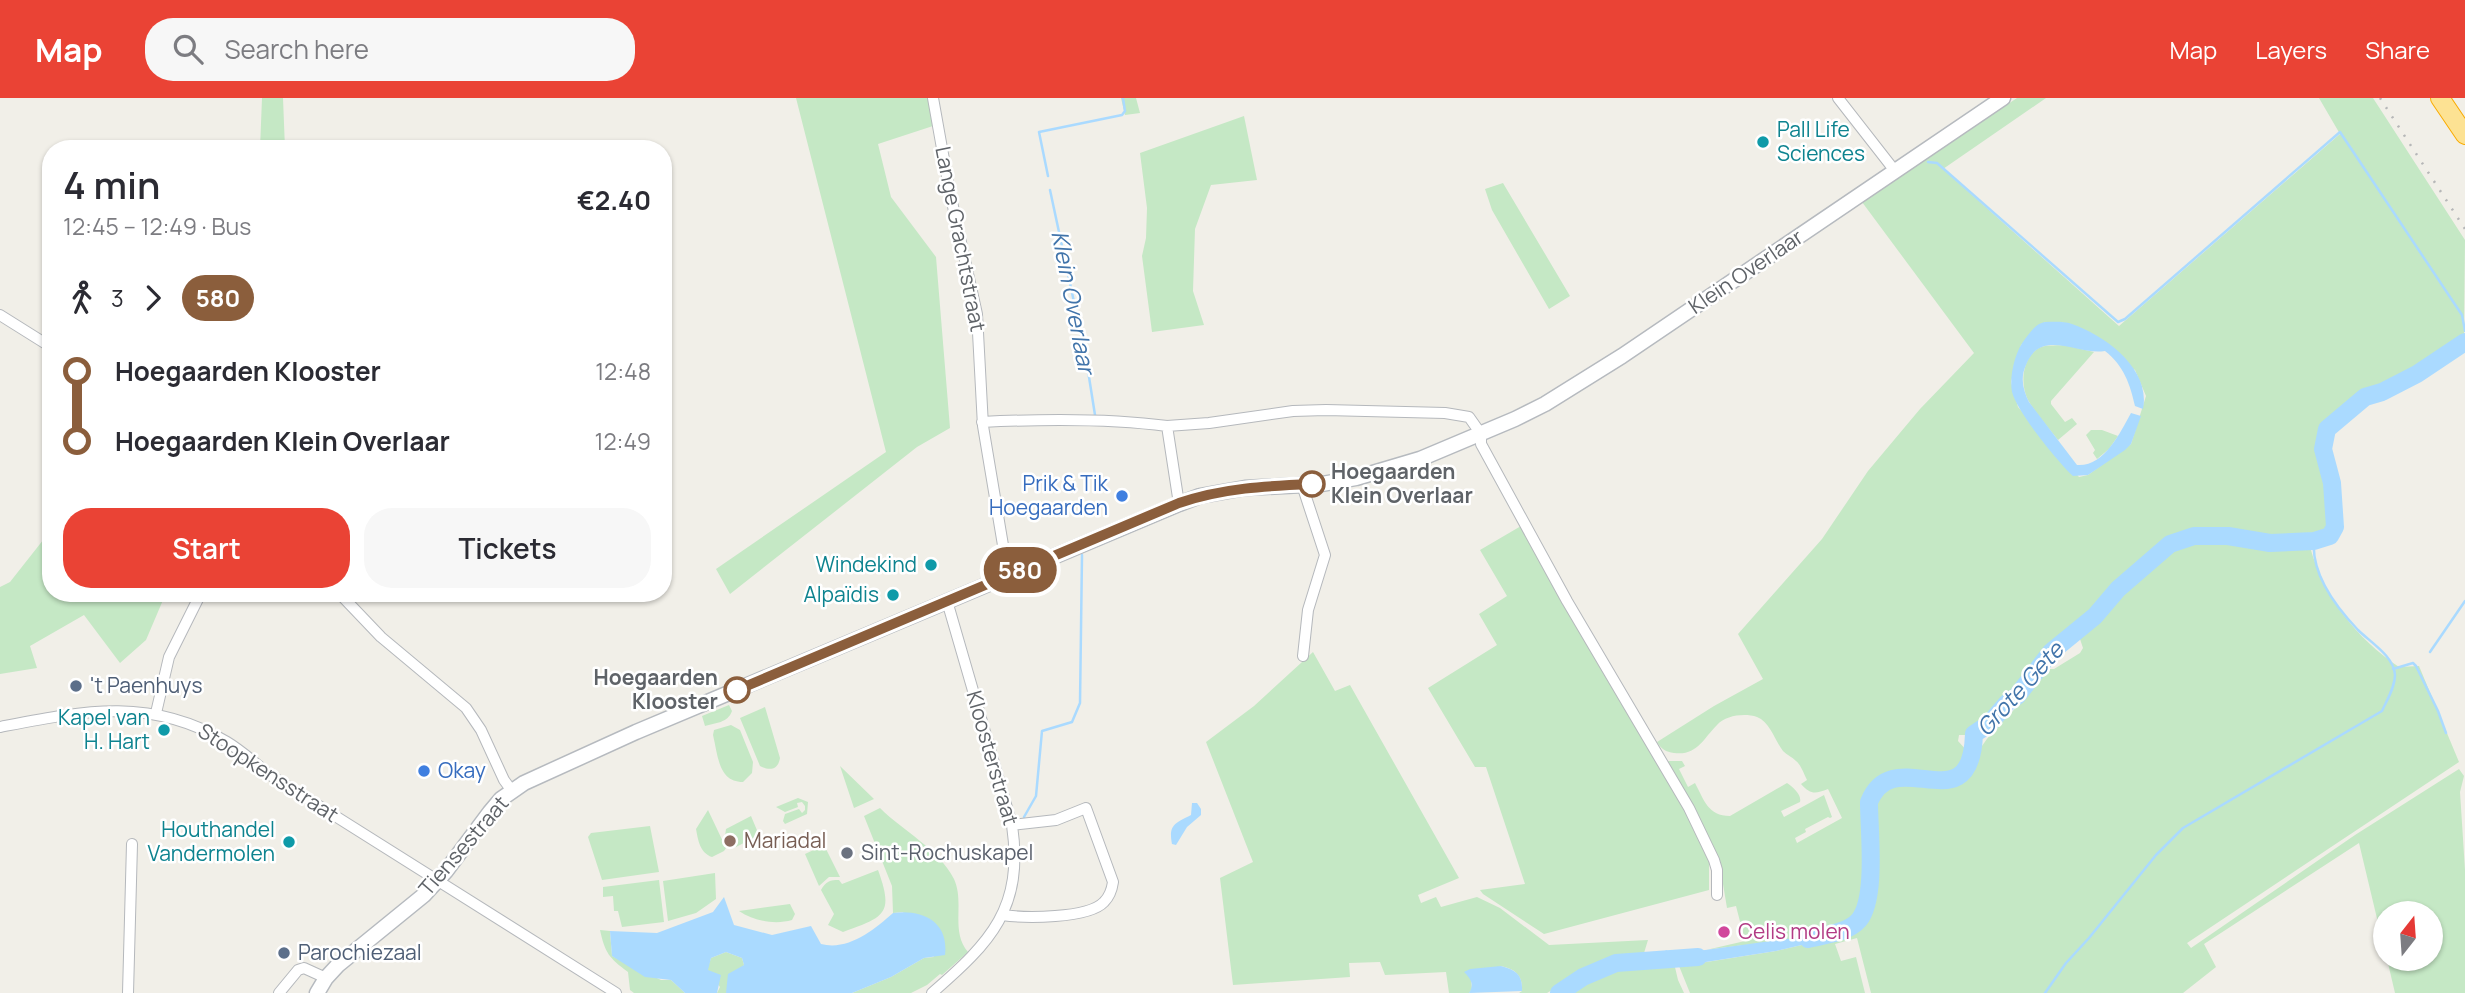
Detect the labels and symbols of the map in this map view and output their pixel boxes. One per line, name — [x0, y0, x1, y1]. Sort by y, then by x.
place label: Pall Life Sciences — [1777, 115, 1865, 167]
marker: Pall Life Sciences — [1755, 134, 1771, 150]
street label: Lange Grachtstraat — [929, 144, 993, 334]
street label: Klein Overlaar — [1683, 222, 1808, 320]
water label: Klein Overlaar — [1044, 228, 1104, 379]
place label: Hoegaarden Klein Overlaar — [1331, 457, 1473, 509]
place label: Prik & Tik Hoegaarden — [989, 469, 1109, 521]
marker: Hoegaarden Klein Overlaar — [1299, 471, 1325, 497]
marker: Prik & Tik Hoegaarden — [1114, 488, 1130, 504]
line badge: 580 — [980, 547, 1060, 593]
place label: Windekind — [816, 550, 917, 578]
marker: Windekind — [923, 557, 939, 573]
place label: Alpaïdis — [803, 580, 879, 608]
marker: Alpaïdis — [885, 587, 901, 603]
water label: Grote Gete — [1968, 633, 2071, 742]
place label: Hoegaarden Klooster — [594, 663, 718, 715]
place label: 't Paenhuys — [90, 671, 202, 699]
marker: Hoegaarden Klooster — [724, 677, 750, 703]
marker: 't Paenhuys — [68, 678, 84, 694]
street label: Kloosterstraat — [960, 687, 1026, 828]
place label: Kapel van H. Hart — [58, 703, 150, 755]
street label: Stoopkensstraat — [193, 716, 344, 828]
marker: Kapel van H. Hart — [156, 722, 172, 738]
place label: Okay — [438, 756, 486, 784]
marker: Okay — [416, 763, 432, 779]
street label: Tiensestraat — [412, 790, 514, 901]
place label: Houthandel Vandermolen — [147, 815, 275, 867]
place label: Mariadal — [744, 826, 826, 854]
marker: Mariadal — [722, 833, 738, 849]
marker: Houthandel Vandermolen — [281, 834, 297, 850]
place label: Sint-Rochuskapel — [861, 838, 1034, 866]
marker: Sint-Rochuskapel — [839, 845, 855, 861]
north arrow — [2373, 901, 2443, 971]
place label: Celis molen — [1738, 917, 1850, 945]
marker: Celis molen — [1716, 924, 1732, 940]
place label: Parochiezaal — [298, 938, 422, 966]
marker: Parochiezaal — [276, 945, 292, 961]

